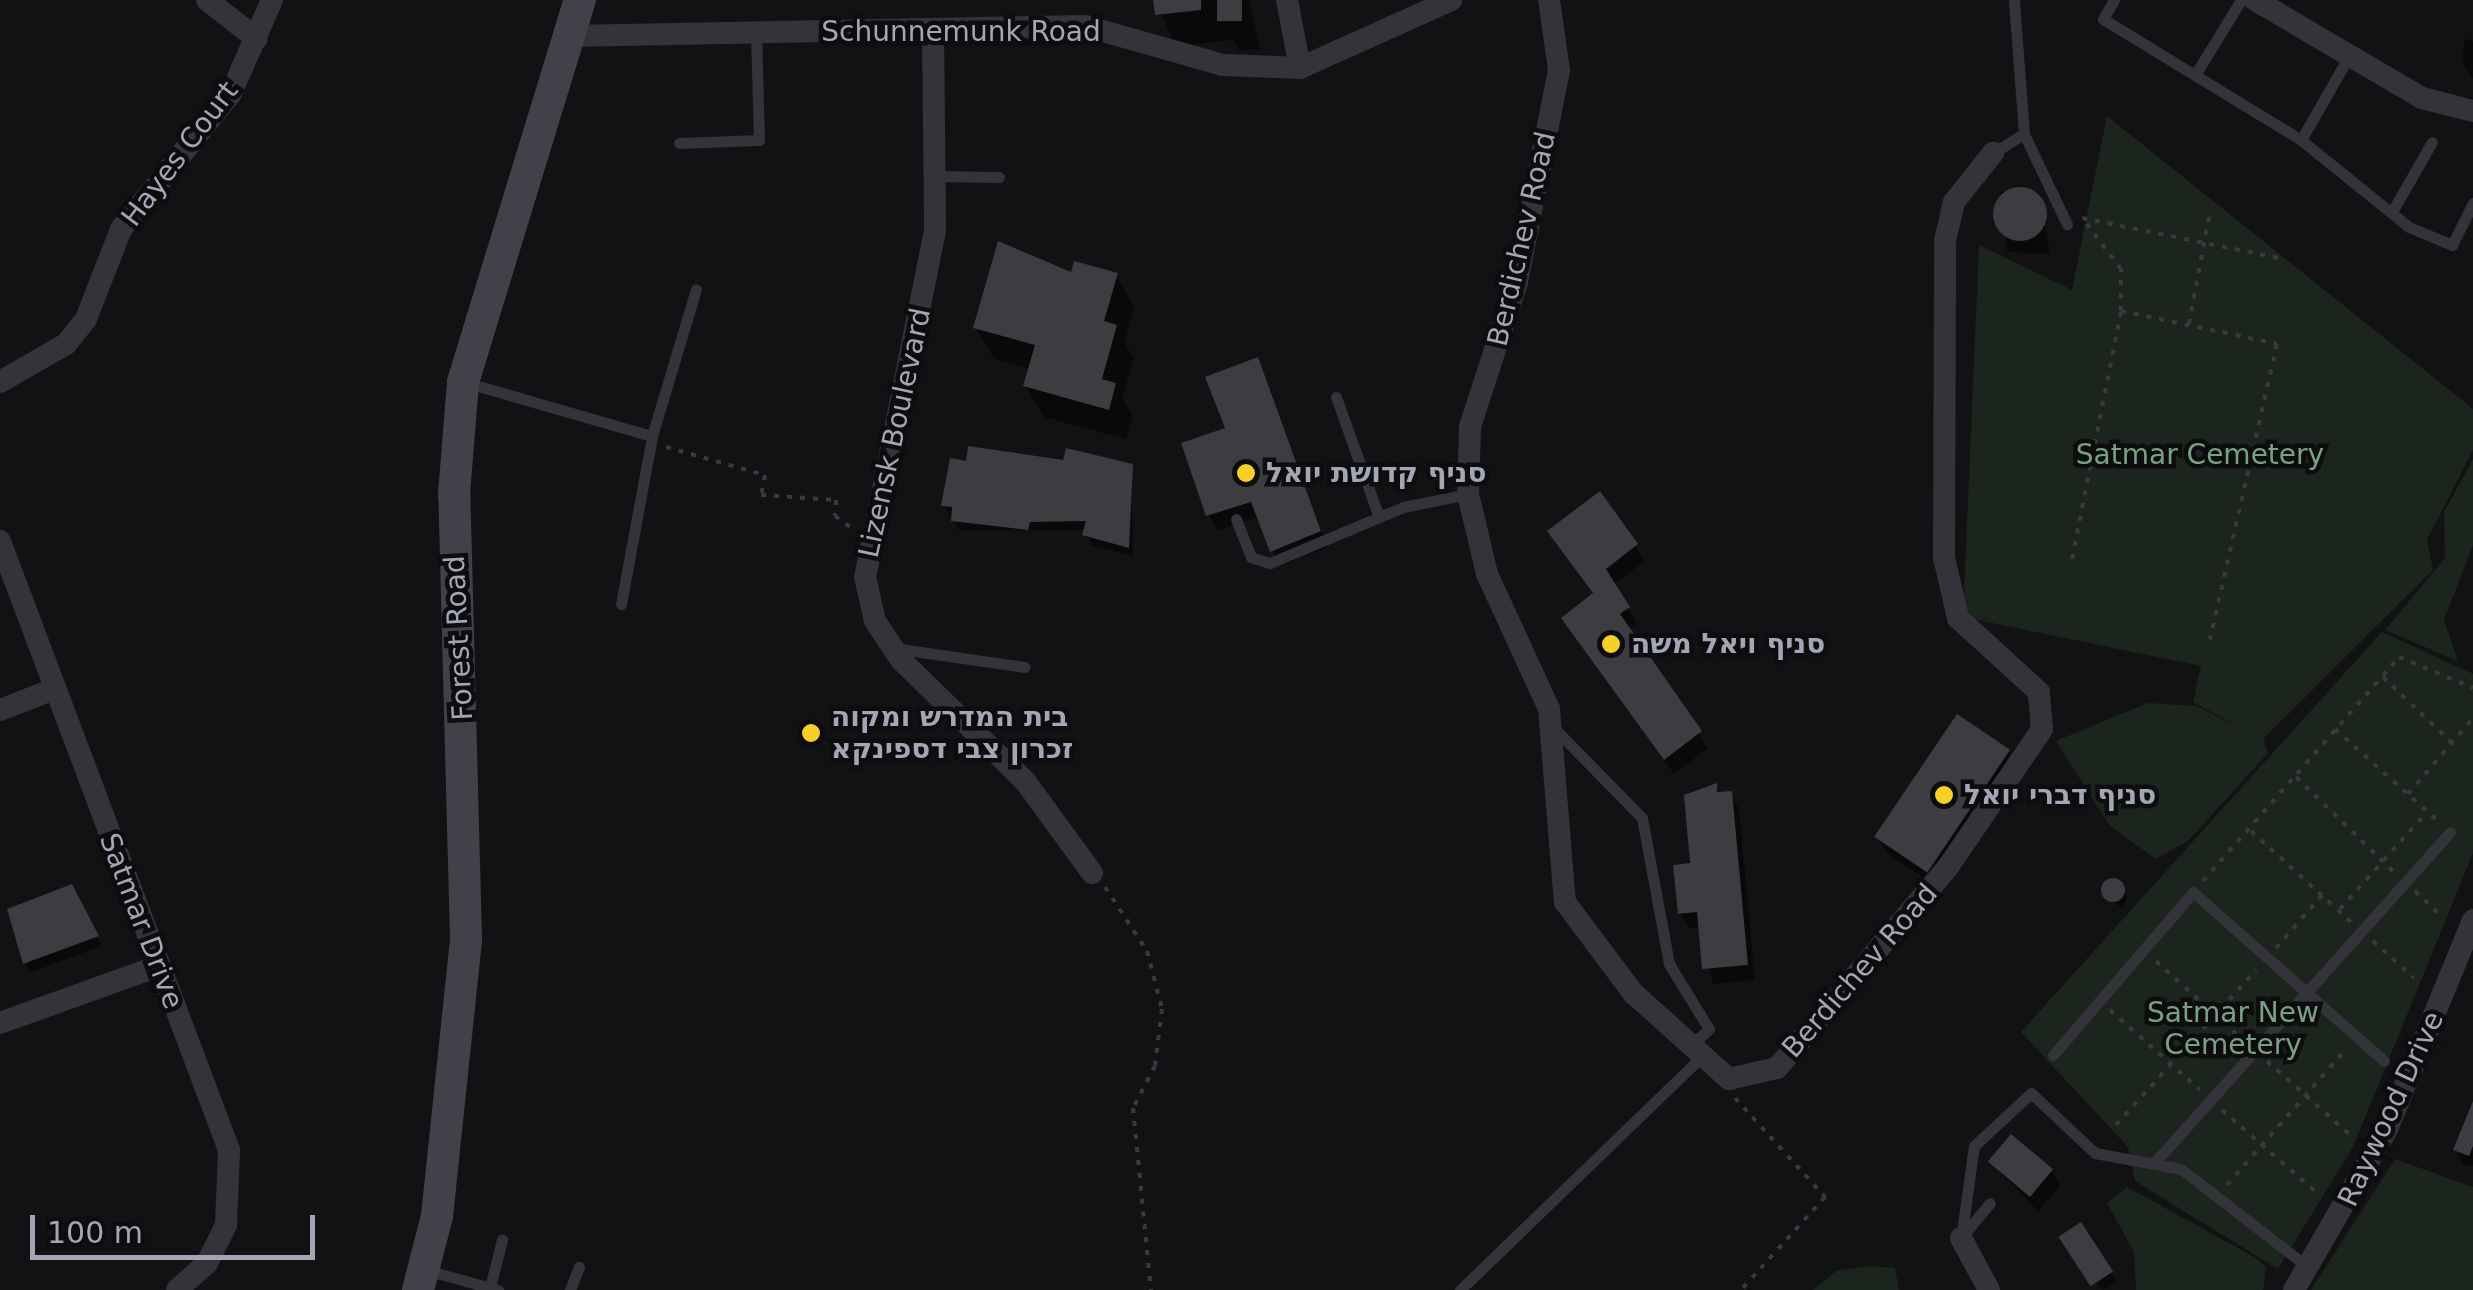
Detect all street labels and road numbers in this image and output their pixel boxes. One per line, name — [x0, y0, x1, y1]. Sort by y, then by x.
street label: Schunnemunk Road — [821, 15, 1101, 49]
street label: Hayes Court — [115, 75, 245, 233]
street label: Berdichev Road — [1481, 128, 1563, 350]
street label: Lizensk Boulevard — [852, 305, 938, 561]
street label: Forest Road — [438, 555, 480, 721]
street label: Satmar Drive — [92, 828, 190, 1014]
street label: Berdichev Road — [1775, 877, 1945, 1065]
street label: Raywood Drive — [2331, 1006, 2451, 1212]

